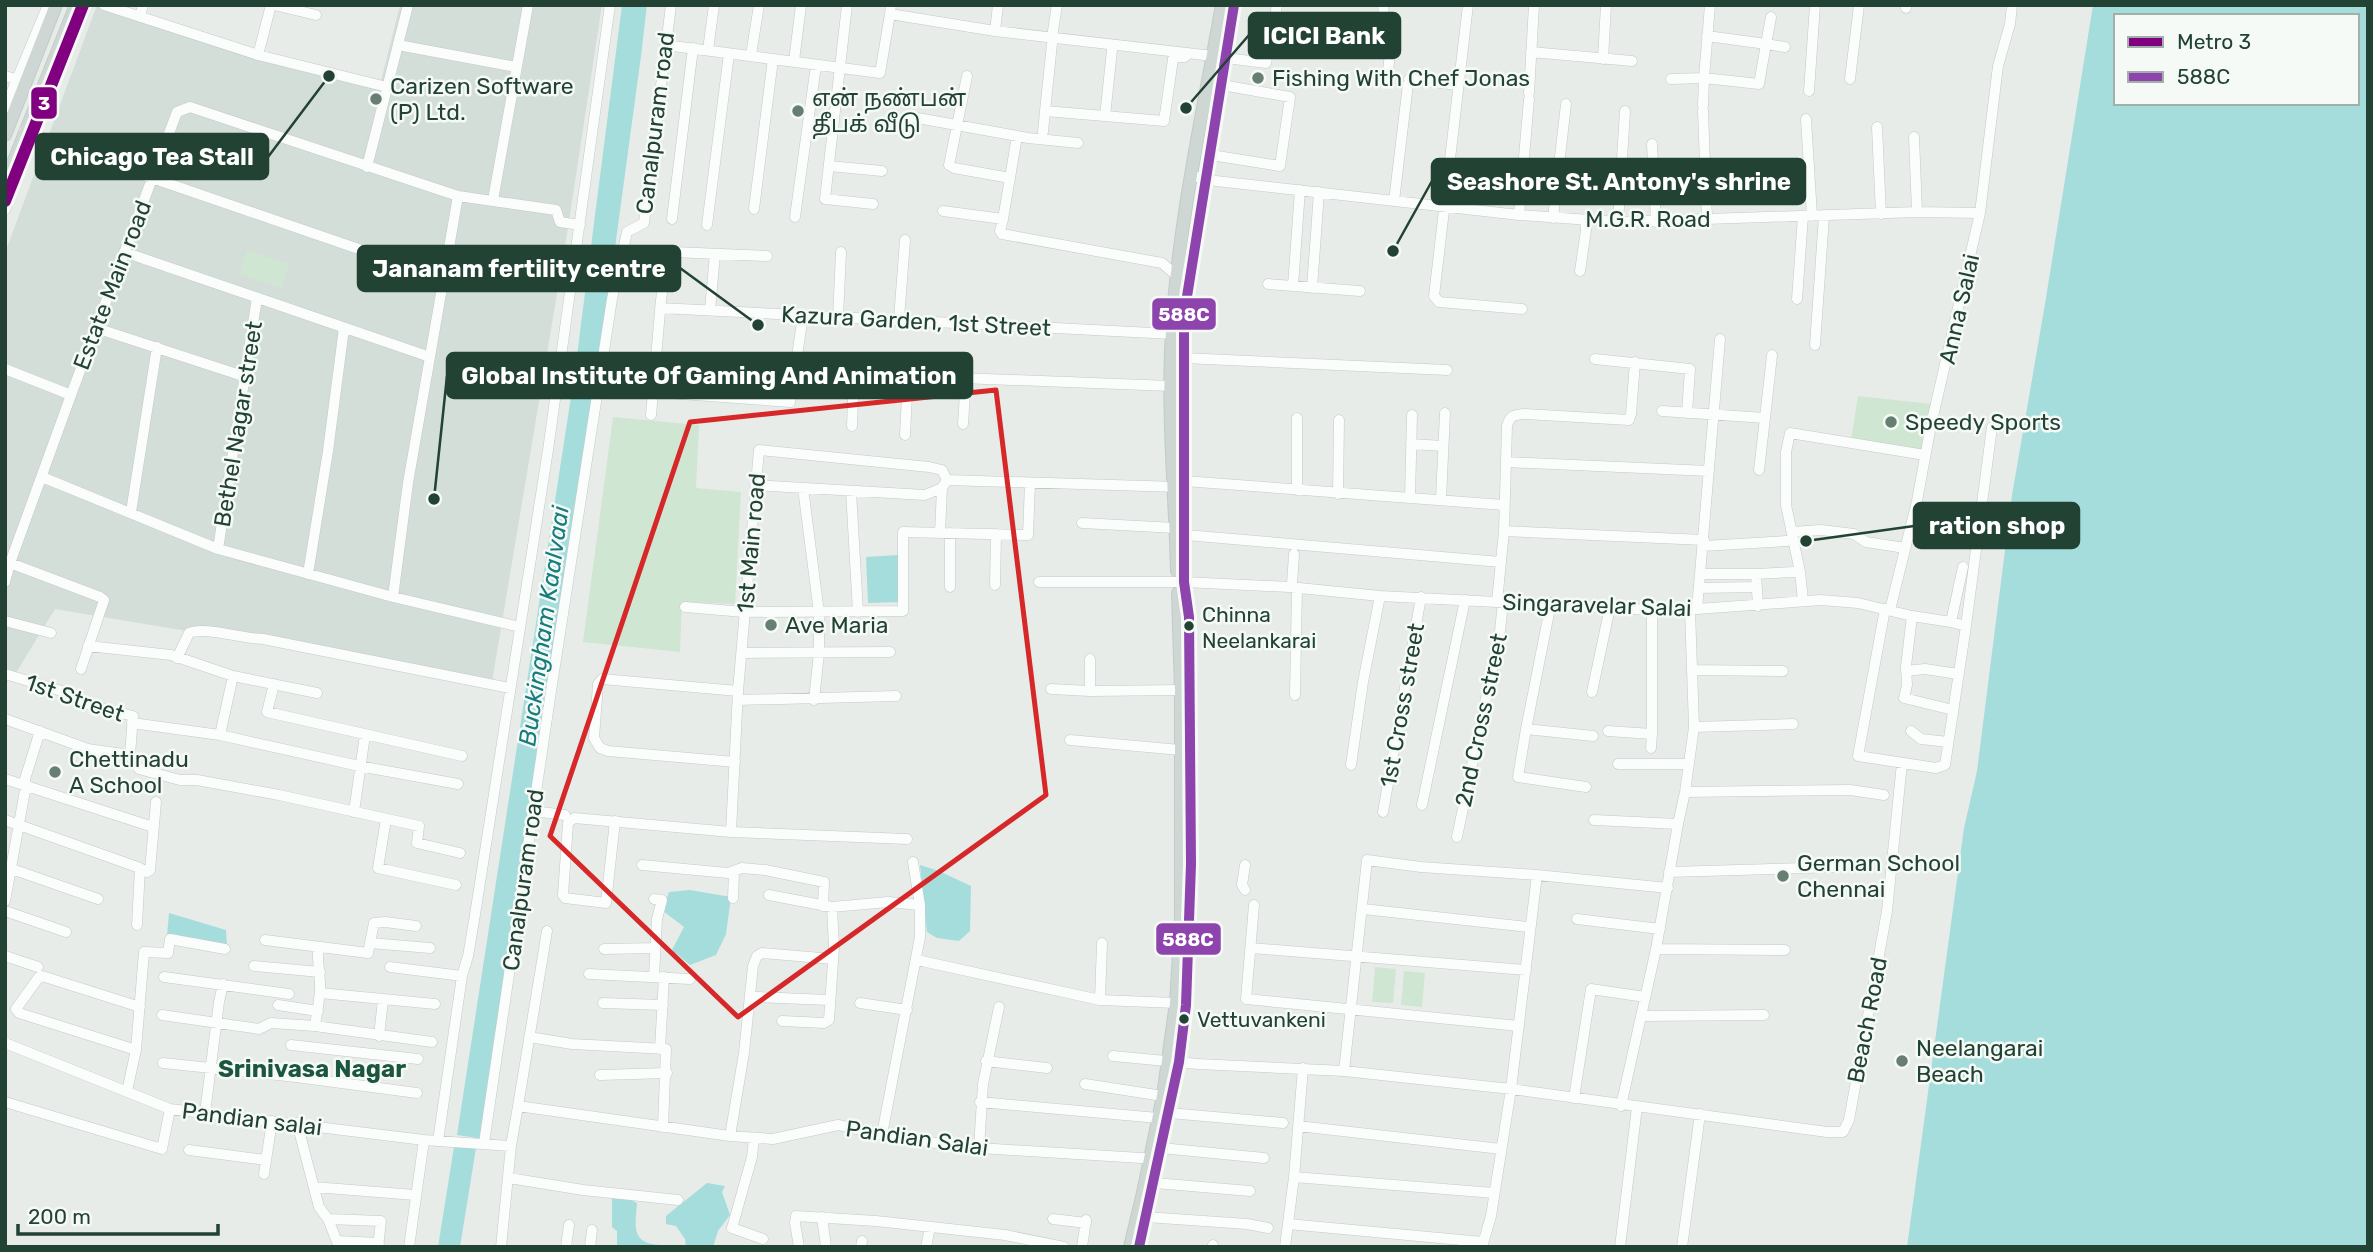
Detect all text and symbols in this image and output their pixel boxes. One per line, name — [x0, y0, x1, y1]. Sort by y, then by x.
callout: ICICI Bank — [1249, 13, 1400, 58]
legend — [2114, 14, 2359, 105]
text: ICICI Bank — [1263, 22, 1385, 50]
text: Metro 3 — [2177, 29, 2251, 54]
street label: Canalpuram road — [630, 30, 680, 216]
place label: Fishing With Chef Jonas — [1272, 64, 1530, 92]
text: 588C — [2177, 64, 2230, 89]
marker: Fishing With Chef Jonas — [1250, 70, 1266, 86]
place label: Carizen Software (P) Ltd. — [390, 72, 574, 126]
place label: என் நண்பன் தீபக் வீடு — [812, 84, 966, 139]
line badge: 3 — [30, 86, 58, 120]
marker: Carizen Software (P) Ltd. — [368, 91, 384, 107]
text: 3 — [38, 92, 50, 115]
marker: என் நண்பன் தீபக் வீடு — [790, 103, 806, 119]
callout: Chicago Tea Stall — [36, 134, 268, 179]
text: Chicago Tea Stall — [50, 143, 254, 171]
callout: Seashore St. Antony's shrine — [1432, 159, 1805, 204]
text: Seashore St. Antony's shrine — [1447, 168, 1791, 196]
street label: Estate Main road — [67, 196, 157, 374]
street label: M.G.R. Road — [1585, 205, 1711, 233]
callout: Jananam fertility centre — [358, 246, 680, 291]
street label: Anna Salai — [1933, 251, 1985, 367]
text: Jananam fertility centre — [372, 255, 666, 283]
line badge: 588C — [1151, 297, 1217, 331]
street label: Kazura Garden, 1st Street — [780, 300, 1052, 342]
text: 588C — [1158, 303, 1210, 326]
street label: Bethel Nagar street — [208, 319, 268, 529]
callout: Global Institute Of Gaming And Animation — [447, 353, 972, 398]
text: Global Institute Of Gaming And Animation — [461, 362, 957, 390]
place label: Speedy Sports — [1905, 408, 2061, 436]
marker: Speedy Sports — [1883, 414, 1899, 430]
street label: 1st Main road — [731, 472, 771, 614]
water label: Buckingham Kaalvaai — [513, 503, 575, 748]
callout: ration shop — [1914, 503, 2079, 548]
text: ration shop — [1929, 512, 2065, 540]
street label: Singaravelar Salai — [1502, 588, 1692, 622]
place label: Chinna Neelankarai — [1202, 602, 1316, 653]
place label: Ave Maria — [785, 611, 889, 639]
marker: Ave Maria — [763, 617, 779, 633]
marker: Chinna Neelankarai — [1182, 619, 1196, 633]
street label: 1st Cross street — [1374, 621, 1430, 789]
street label: 2nd Cross street — [1449, 631, 1513, 809]
street label: 1st Street — [22, 668, 128, 728]
place label: Chettinadu A School — [69, 745, 189, 799]
marker: Chettinadu A School — [47, 764, 63, 780]
street label: Canalpuram road — [496, 787, 550, 973]
place label: German School Chennai — [1797, 849, 1960, 903]
marker: German School Chennai — [1775, 868, 1791, 884]
line badge: 588C — [1155, 922, 1222, 956]
text: 588C — [1162, 928, 1214, 951]
street label: Beach Road — [1841, 955, 1893, 1085]
place label: Vettuvankeni — [1197, 1007, 1326, 1032]
marker: Vettuvankeni — [1177, 1012, 1191, 1026]
place label: Neelangarai Beach — [1916, 1034, 2043, 1088]
marker: Neelangarai Beach — [1894, 1053, 1910, 1069]
district label: Srinivasa Nagar — [218, 1055, 406, 1083]
street label: Pandian salai — [180, 1097, 324, 1141]
street label: Pandian Salai — [844, 1114, 990, 1162]
scale bar — [18, 1192, 217, 1236]
text: 200 m — [28, 1204, 91, 1229]

